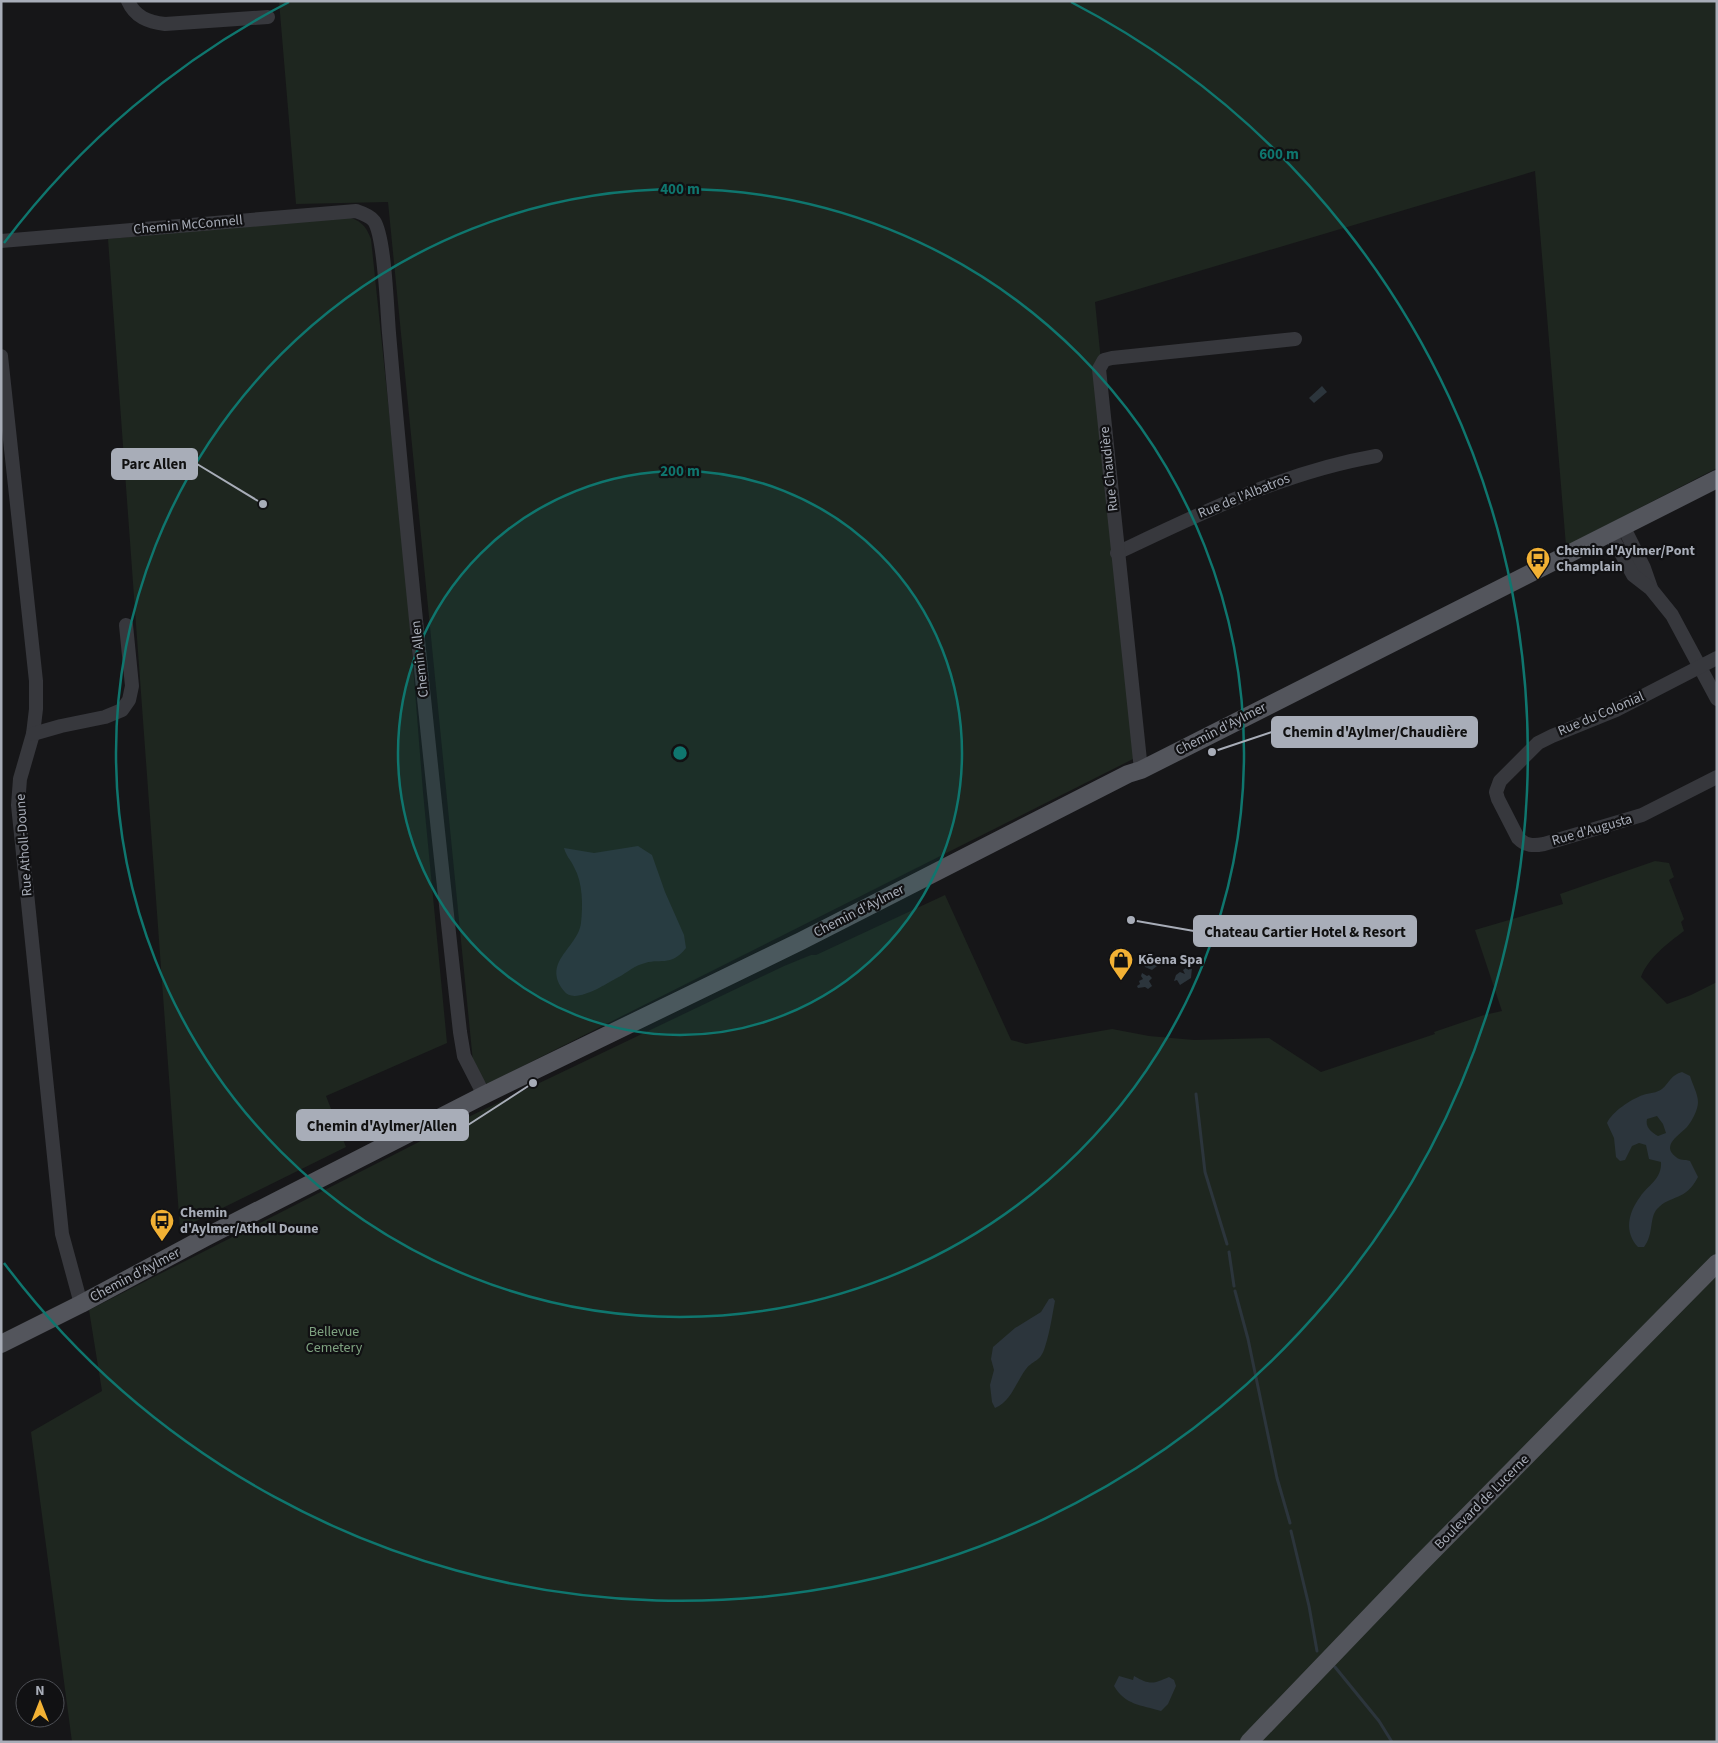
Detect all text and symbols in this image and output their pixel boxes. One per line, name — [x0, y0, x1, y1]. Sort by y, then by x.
text: 600 m — [1259, 144, 1299, 165]
text: 400 m — [660, 179, 700, 200]
street label: Chemin McConnell — [133, 210, 244, 240]
street label: Rue Chaudière — [1095, 425, 1123, 513]
callout: Parc Allen — [112, 449, 197, 479]
text: Parc Allen — [121, 454, 187, 475]
text: 200 m — [660, 461, 700, 482]
street label: Rue de l'Albatros — [1195, 468, 1293, 524]
place label: Chemin d'Aylmer/Pont Champlain — [1556, 541, 1695, 577]
bus stop icon: Chemin d'Aylmer/Pont Champlain — [1525, 546, 1551, 580]
street label: Chemin Allen — [406, 619, 434, 699]
street label: Rue du Colonial — [1555, 687, 1648, 741]
street label: Chemin d'Aylmer — [1172, 697, 1270, 761]
callout: Chemin d'Aylmer/Chaudière — [1272, 717, 1477, 747]
text: Chemin d'Aylmer/Chaudière — [1282, 722, 1468, 743]
centre of rings — [671, 744, 689, 762]
street label: Rue Atholl-Doune — [10, 793, 38, 897]
street label: Rue d'Augusta — [1549, 809, 1635, 851]
street label: Chemin d'Aylmer — [810, 879, 908, 943]
callout: Chateau Cartier Hotel & Resort — [1194, 916, 1416, 946]
text: Chateau Cartier Hotel & Resort — [1204, 922, 1406, 943]
shop icon: Kōena Spa — [1108, 947, 1134, 981]
place label: Kōena Spa — [1138, 950, 1203, 970]
callout: Chemin d'Aylmer/Allen — [297, 1110, 468, 1140]
text: Chemin d'Aylmer/Allen — [307, 1116, 457, 1137]
place label: Chemin d'Aylmer/Atholl Doune — [180, 1203, 319, 1239]
bus stop icon: Chemin d'Aylmer/Atholl Doune — [149, 1208, 175, 1242]
street label: Chemin d'Aylmer — [86, 1243, 184, 1307]
park label: Bellevue Cemetery — [306, 1322, 363, 1358]
street label: Boulevard de Lucerne — [1430, 1450, 1534, 1554]
north arrow — [15, 1678, 65, 1728]
text: N — [35, 1681, 45, 1701]

